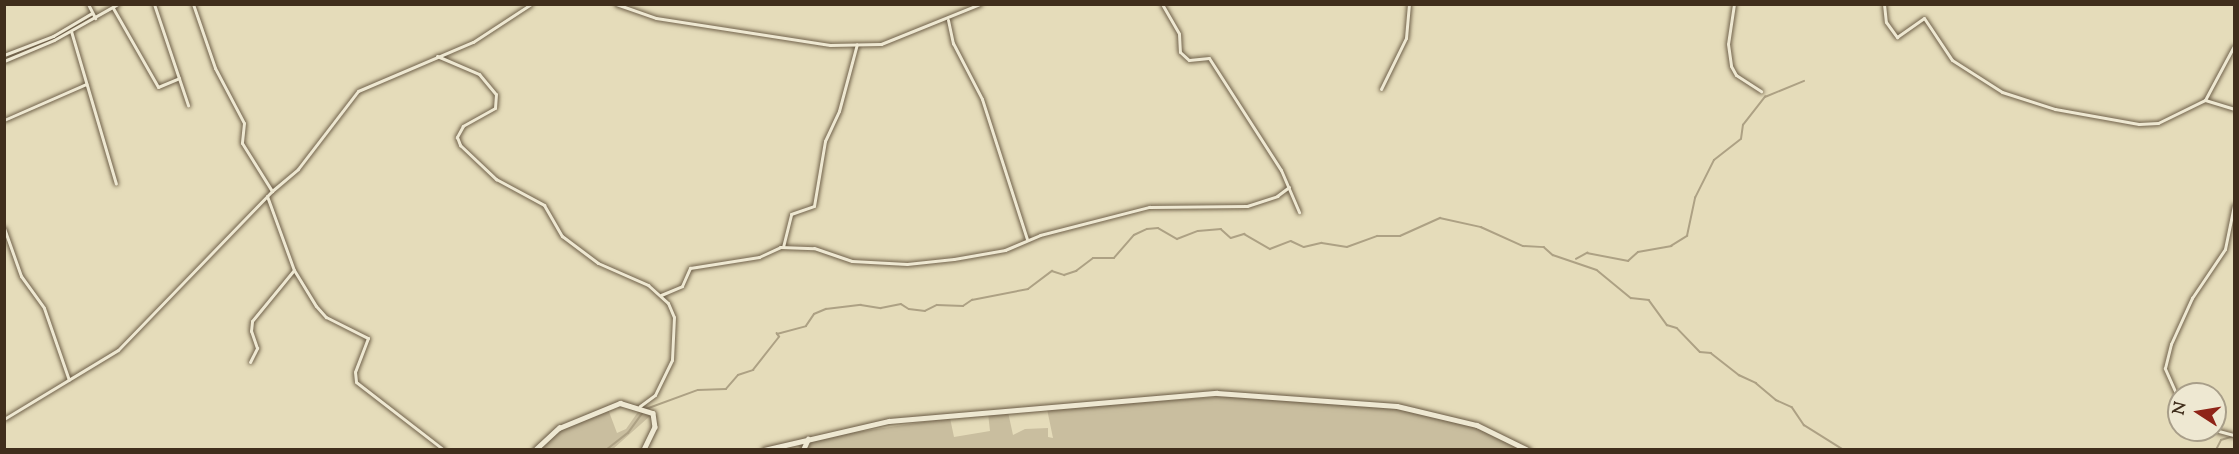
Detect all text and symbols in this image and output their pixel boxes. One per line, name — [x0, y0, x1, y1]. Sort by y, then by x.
north arrow — [2167, 382, 2227, 442]
text: N — [2168, 400, 2193, 417]

